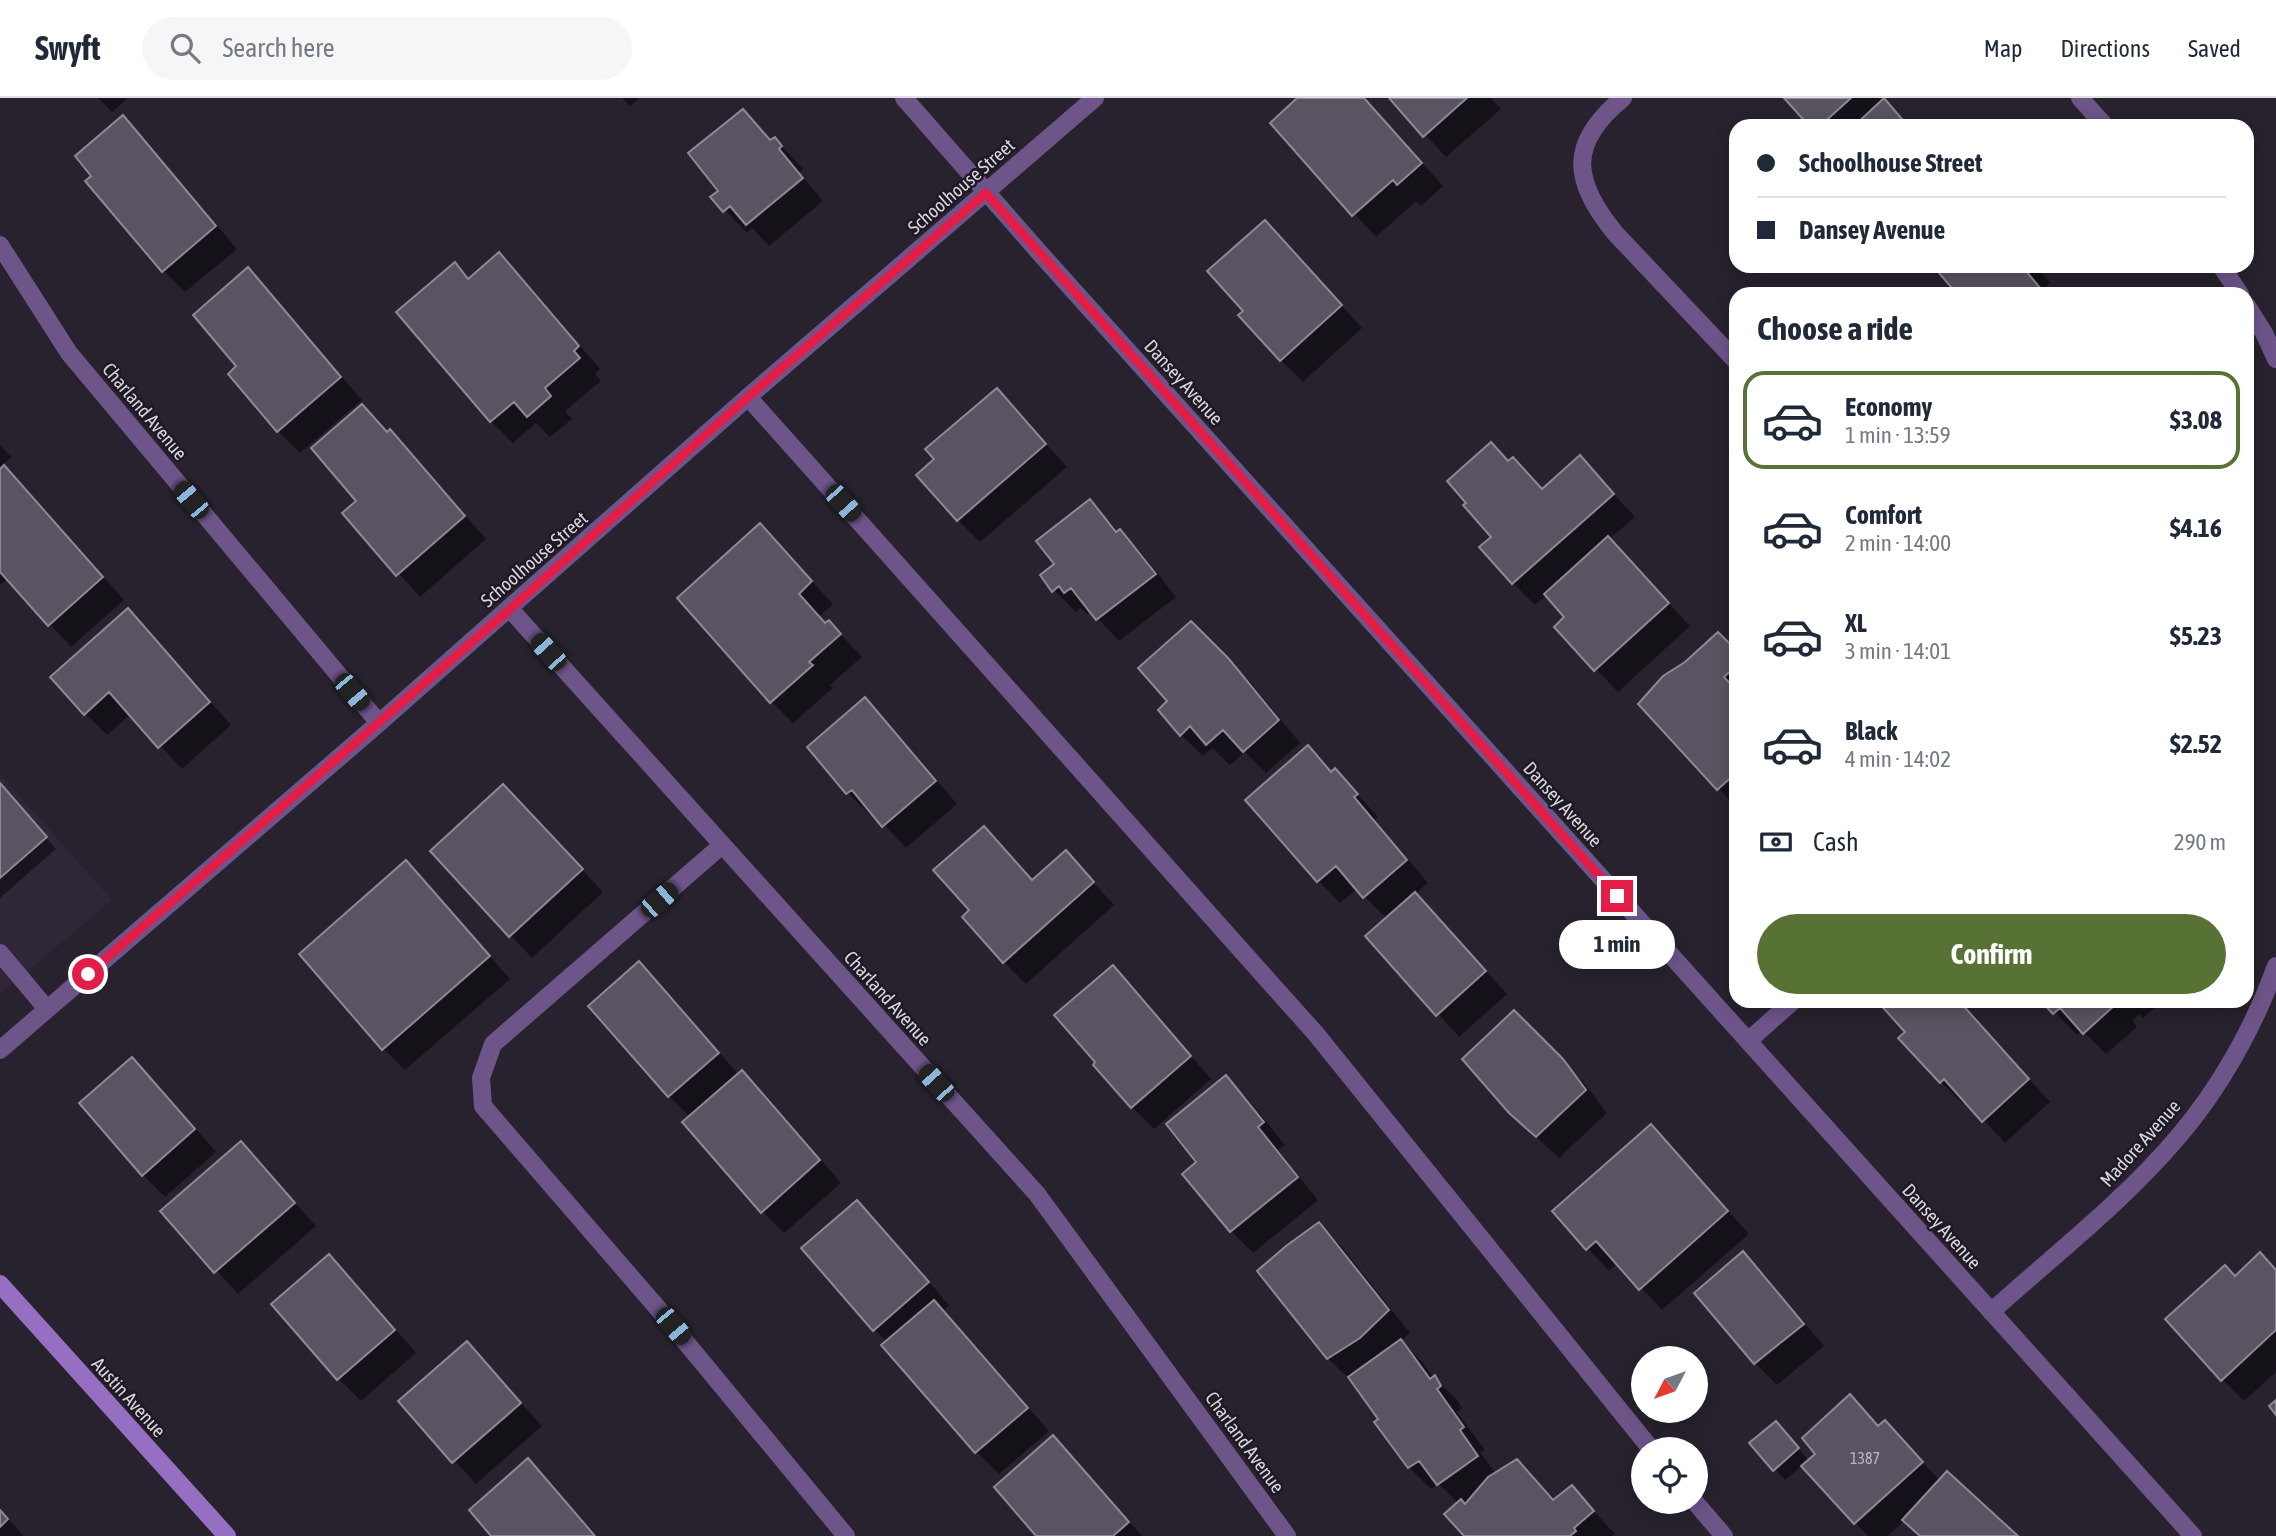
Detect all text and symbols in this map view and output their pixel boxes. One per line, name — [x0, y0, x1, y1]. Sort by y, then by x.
search box — [142, 17, 632, 80]
text: Swyft — [35, 29, 100, 67]
icon: search — [166, 29, 204, 67]
text: Search here — [222, 33, 335, 63]
text: Map — [1984, 35, 2022, 62]
text: Directions — [2060, 35, 2150, 62]
text: Saved — [2188, 35, 2241, 62]
street label: Schoolhouse Street — [903, 134, 1019, 238]
text: Schoolhouse Street — [1799, 148, 1982, 178]
text: Dansey Avenue — [1799, 215, 1945, 245]
text: Choose a ride — [1757, 310, 1913, 347]
street label: Dansey Avenue — [1140, 335, 1228, 429]
street label: Charland Avenue — [98, 358, 192, 464]
icon: car — [1761, 389, 1824, 452]
text: Economy — [1845, 392, 1932, 422]
text: $3.08 — [2170, 405, 2222, 435]
text: 1 min · 13:59 — [1845, 422, 1951, 448]
car — [170, 477, 213, 523]
car — [822, 480, 865, 526]
icon: car — [1761, 497, 1824, 560]
text: Comfort — [1845, 500, 1922, 530]
street label: Schoolhouse Street — [476, 507, 592, 611]
text: $4.16 — [2170, 513, 2222, 543]
text: 2 min · 14:00 — [1845, 530, 1951, 556]
icon: car — [1761, 605, 1824, 668]
text: XL — [1845, 608, 1867, 638]
text: $5.23 — [2170, 621, 2222, 651]
car — [527, 629, 570, 675]
text: 3 min · 14:01 — [1845, 638, 1951, 664]
car — [331, 669, 374, 715]
icon: car — [1761, 713, 1824, 776]
text: Black — [1845, 716, 1897, 746]
text: $2.52 — [2170, 729, 2222, 759]
text: 4 min · 14:02 — [1845, 746, 1951, 772]
street label: Dansey Avenue — [1519, 757, 1607, 851]
icon: cash — [1757, 823, 1795, 861]
text: Cash — [1813, 827, 1859, 857]
text: 290 m — [2174, 829, 2226, 855]
car — [637, 878, 682, 922]
route end — [1601, 880, 1633, 912]
button: Confirm — [1757, 914, 2226, 994]
callout: 1 min — [1559, 920, 1675, 970]
text: 1 min — [1594, 931, 1640, 957]
street label: Charland Avenue — [840, 946, 936, 1050]
route start — [72, 958, 104, 990]
car — [915, 1060, 958, 1106]
street label: Madore Avenue — [2095, 1095, 2185, 1191]
street label: Dansey Avenue — [1898, 1179, 1986, 1273]
car — [652, 1303, 695, 1349]
north arrow — [1631, 1346, 1708, 1423]
map controls — [1631, 1346, 1708, 1514]
street label: Austin Avenue — [88, 1353, 170, 1441]
street label: Charland Avenue — [1201, 1387, 1289, 1497]
button: locate — [1631, 1437, 1708, 1514]
house number: 1387 — [1850, 1449, 1880, 1467]

